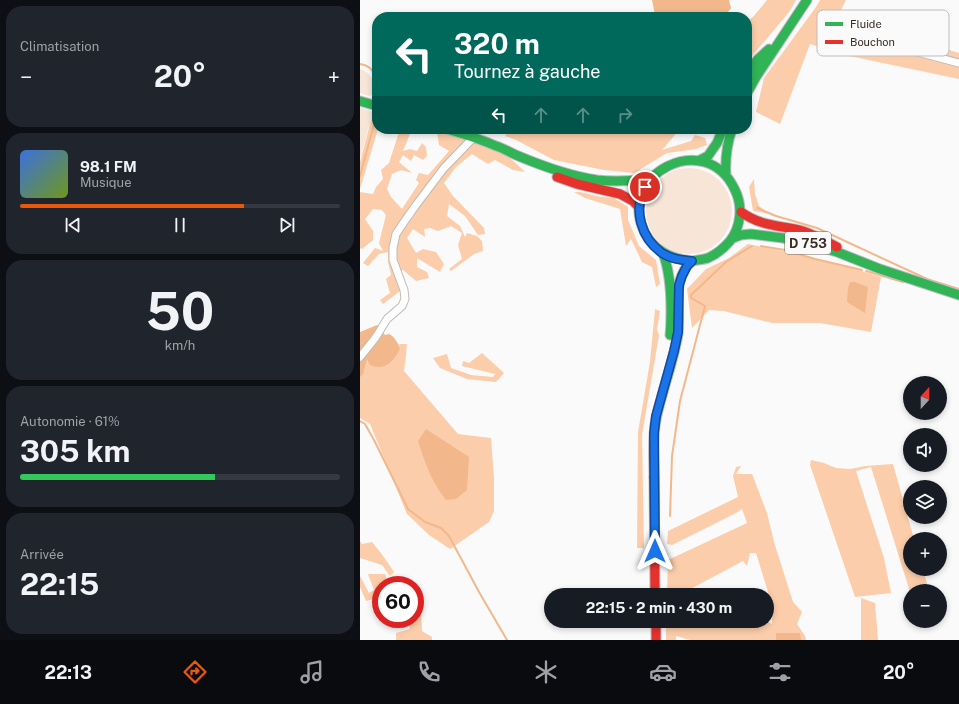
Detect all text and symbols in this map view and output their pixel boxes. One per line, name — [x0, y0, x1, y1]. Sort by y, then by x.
legend — [817, 10, 949, 56]
text: Fluide — [850, 18, 882, 30]
text: 320 m — [454, 27, 540, 60]
icon: left — [388, 28, 440, 80]
text: Bouchon — [850, 36, 895, 48]
text: Climatisation — [20, 39, 99, 54]
text: 20° — [154, 58, 206, 94]
text: Tournez à gauche — [454, 61, 601, 82]
text: − — [20, 64, 32, 90]
text: + — [328, 64, 340, 90]
icon: left — [488, 104, 510, 126]
icon: ahead — [530, 104, 552, 126]
icon: ahead — [572, 104, 594, 126]
icon: right — [614, 104, 636, 126]
text: 98.1 FM — [80, 158, 137, 175]
pin — [628, 170, 662, 204]
text: Musique — [80, 175, 132, 190]
icon: arrive — [634, 176, 656, 198]
icon: previous — [62, 214, 84, 236]
icon: pause — [169, 214, 191, 236]
icon: next — [276, 214, 298, 236]
road number: D 753 — [785, 232, 831, 254]
text: 50 — [146, 281, 214, 342]
text: km/h — [165, 338, 195, 353]
north arrow — [903, 376, 947, 420]
map controls — [903, 376, 947, 628]
text: Autonomie · 61% — [20, 414, 120, 429]
button: sound — [903, 428, 947, 472]
text: 305 km — [20, 433, 130, 469]
button: layers — [903, 480, 947, 524]
position arrow — [634, 530, 676, 572]
button: + — [903, 532, 947, 576]
text: Arrivée — [20, 547, 64, 562]
text: 22:15 — [20, 566, 99, 602]
speed limit sign: 60 — [372, 576, 424, 628]
button: − — [903, 584, 947, 628]
text: 22:15 · 2 min · 430 m — [586, 599, 732, 616]
icon: directions — [181, 658, 209, 686]
icon: music — [298, 658, 326, 686]
icon: phone — [415, 658, 443, 686]
icon: climate — [532, 658, 560, 686]
icon: car — [649, 658, 677, 686]
icon: filters — [766, 658, 794, 686]
text: 22:13 — [45, 662, 92, 683]
text: 20° — [883, 662, 914, 683]

